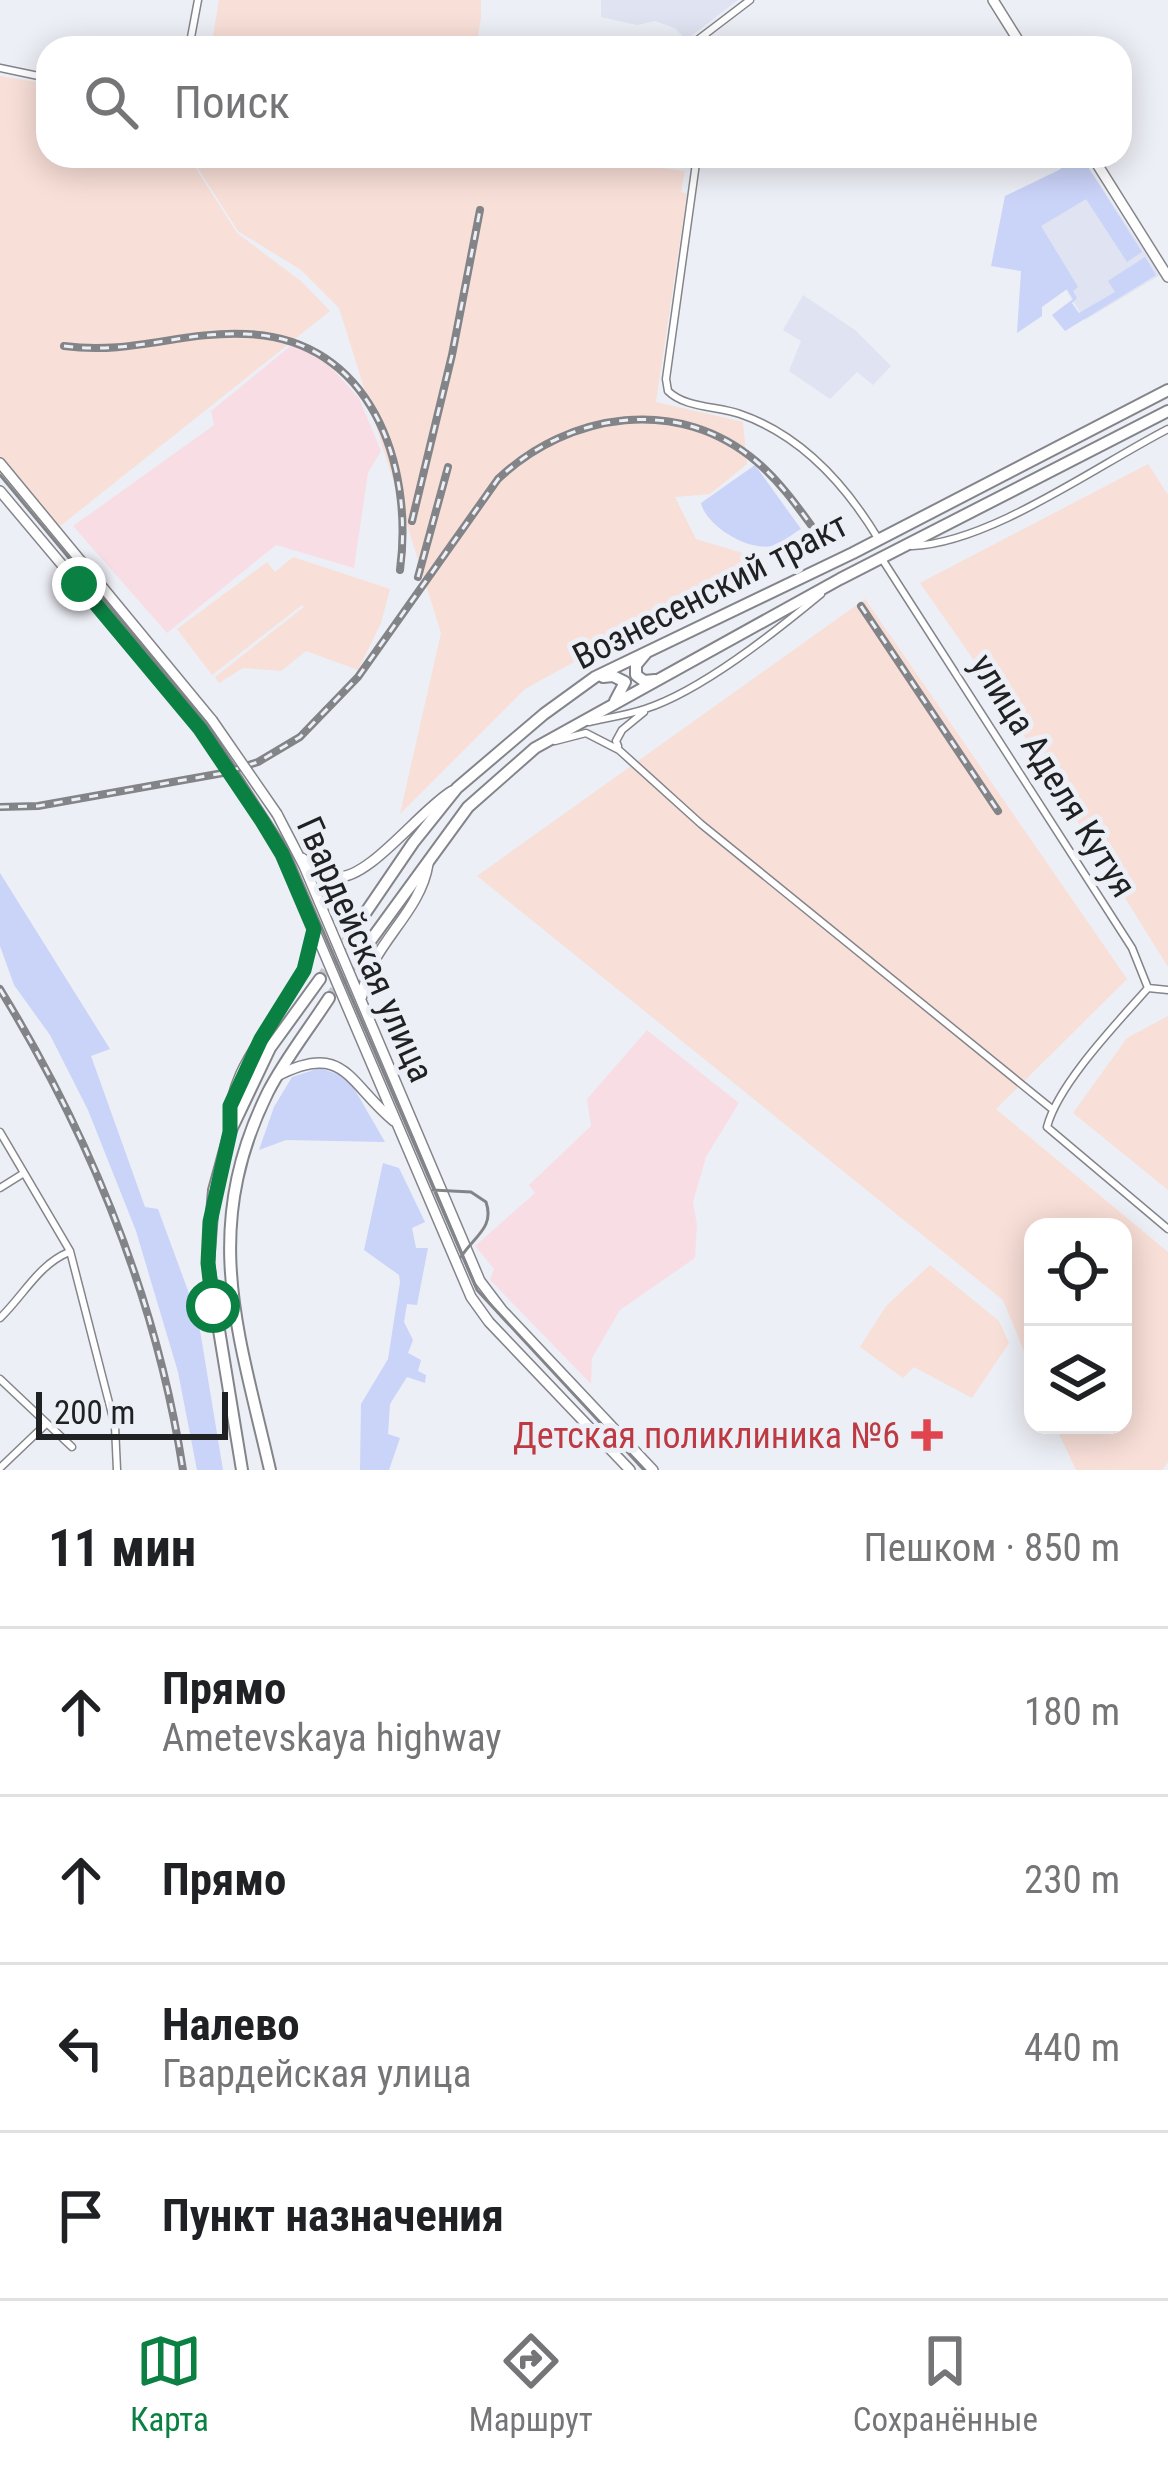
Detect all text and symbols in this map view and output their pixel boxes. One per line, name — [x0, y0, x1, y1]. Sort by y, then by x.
search box — [36, 36, 1132, 168]
icon: search — [78, 69, 144, 135]
text: Поиск — [174, 76, 290, 129]
street label: Вознесенский тракт — [566, 503, 855, 678]
route end — [52, 557, 106, 611]
street label: улица Аделя Кутуя — [962, 646, 1145, 905]
street label: Гвардейская улица — [288, 810, 442, 1088]
map controls — [1024, 1218, 1132, 1434]
button: locate — [1024, 1218, 1132, 1326]
route start — [186, 1279, 240, 1333]
button: layers — [1024, 1326, 1132, 1434]
scale bar — [36, 1386, 228, 1439]
text: 200 m — [54, 1393, 135, 1432]
place label: Детская поликлиника №6 — [513, 1415, 900, 1457]
marker: Детская поликлиника №6 — [911, 1419, 943, 1451]
text: 11 мин — [48, 1519, 196, 1578]
text: Пешком · 850 m — [863, 1525, 1120, 1571]
text: Прямо — [162, 1662, 286, 1715]
icon: ahead — [48, 1679, 114, 1745]
text: 180 m — [1024, 1689, 1120, 1735]
text: Ametevskaya highway — [162, 1715, 502, 1761]
icon: ahead — [48, 1847, 114, 1913]
text: Прямо — [162, 1853, 286, 1906]
text: 230 m — [1024, 1857, 1120, 1903]
text: Налево — [162, 1998, 300, 2051]
icon: left — [48, 2015, 114, 2081]
text: 440 m — [1024, 2025, 1120, 2071]
text: Гвардейская улица — [162, 2051, 471, 2097]
icon: arrive — [48, 2183, 114, 2249]
text: Пункт назначения — [162, 2189, 504, 2242]
tab: Карта — [130, 2328, 209, 2439]
tab: Маршрут — [469, 2328, 593, 2439]
tab: Сохранённые — [853, 2328, 1038, 2439]

